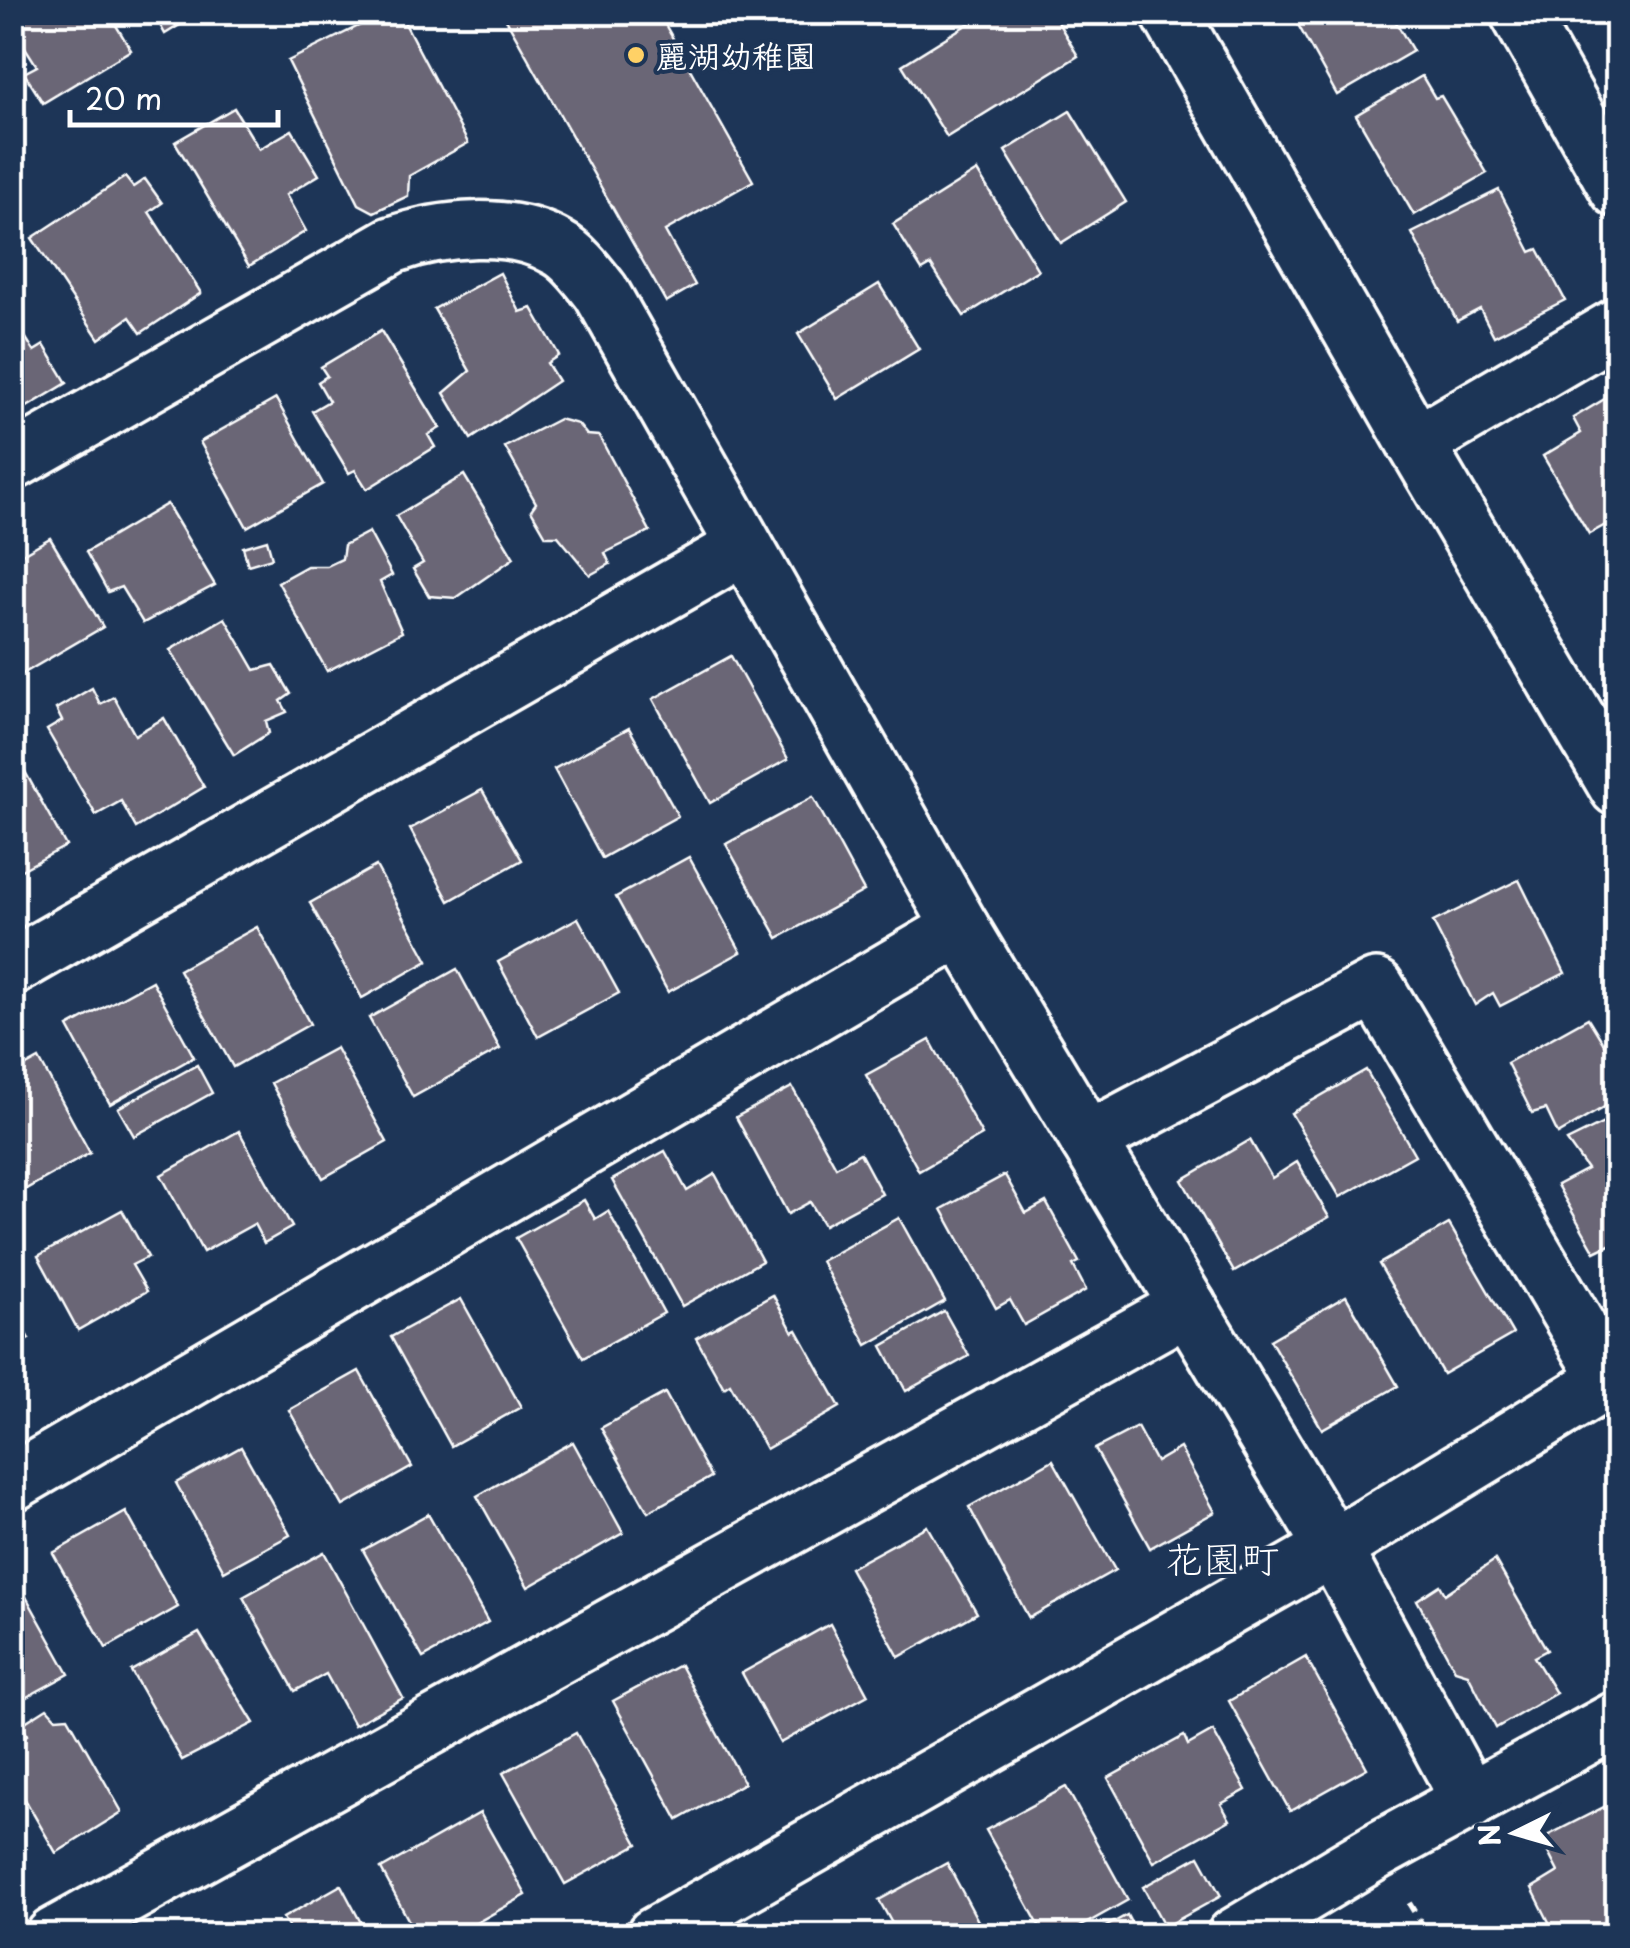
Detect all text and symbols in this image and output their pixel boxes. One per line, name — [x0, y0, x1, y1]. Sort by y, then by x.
place label: 麗湖幼稚園 — [656, 31, 816, 79]
marker: 麗湖幼稚園 — [625, 44, 647, 66]
scale bar — [70, 65, 278, 127]
text: 20 m — [85, 75, 162, 120]
district label: 花園町 — [1165, 1529, 1279, 1586]
north arrow — [1465, 1783, 1565, 1883]
text: N — [1466, 1822, 1511, 1848]

